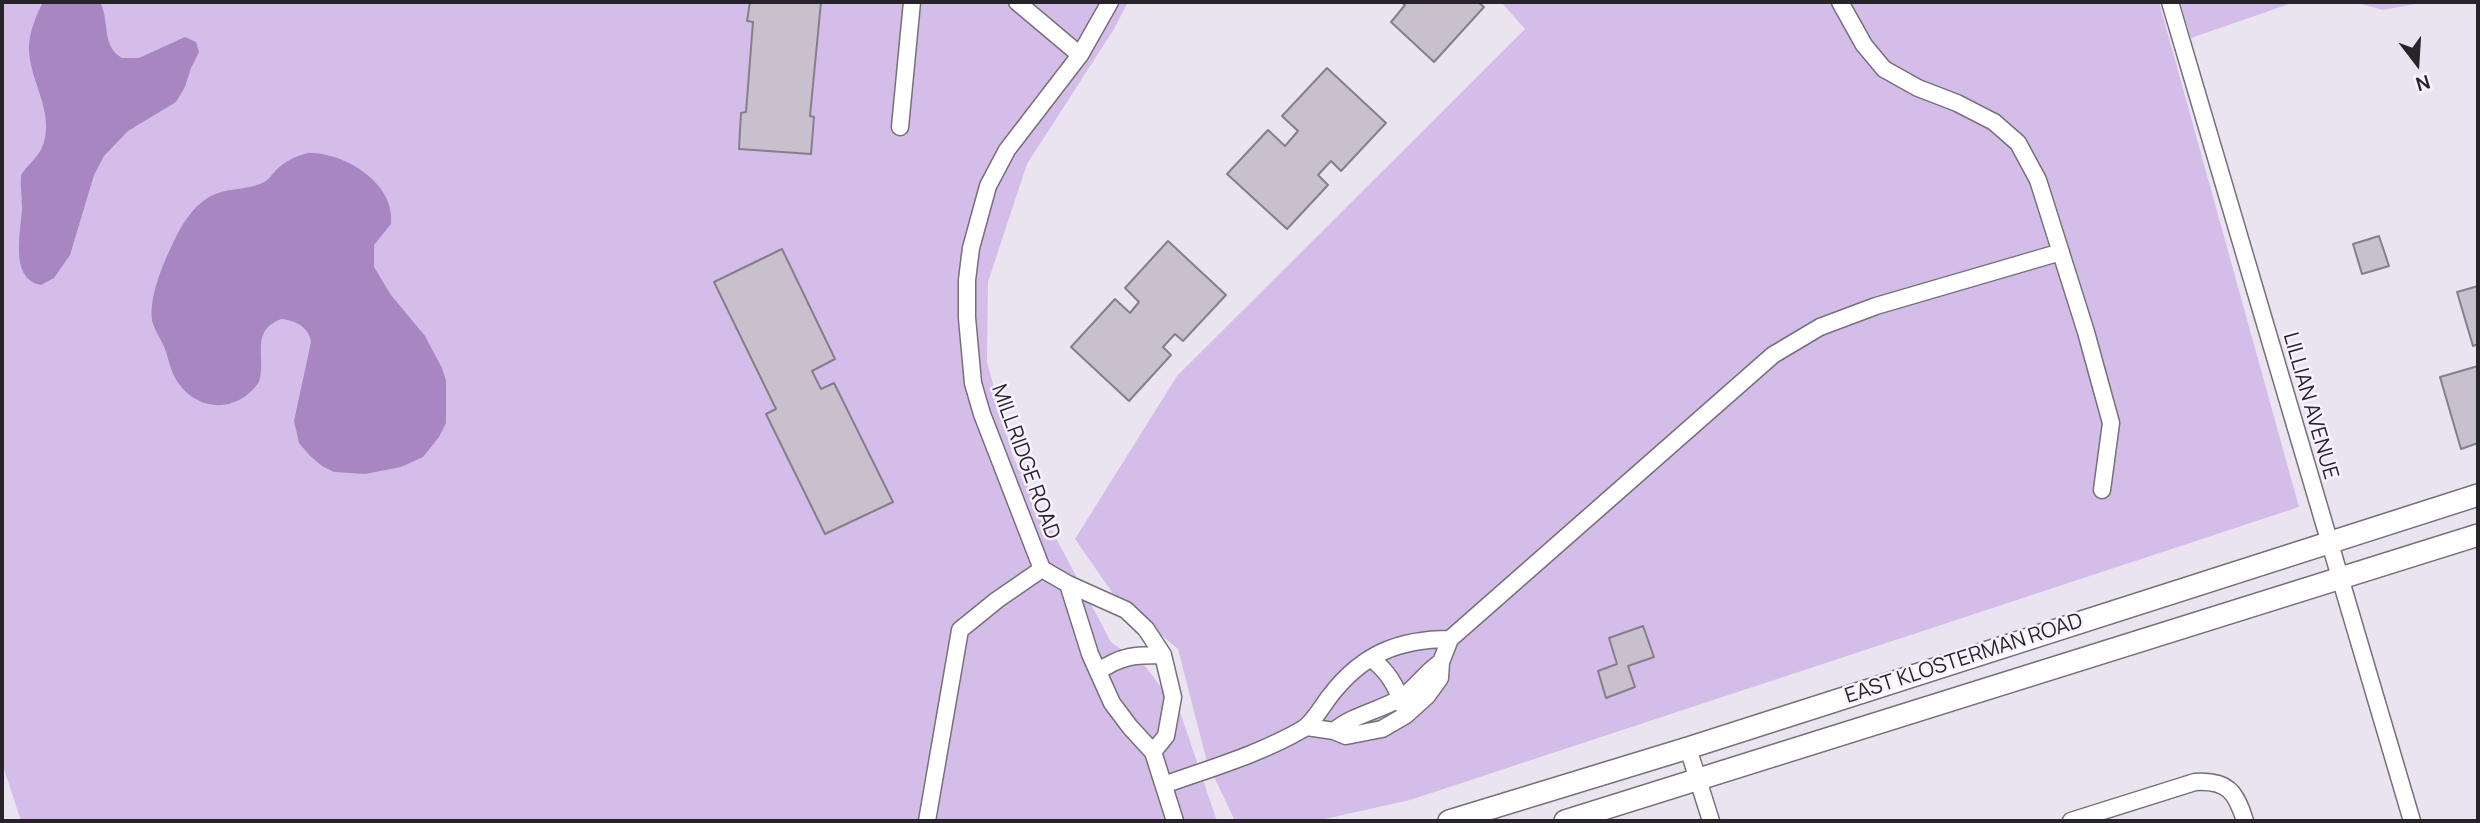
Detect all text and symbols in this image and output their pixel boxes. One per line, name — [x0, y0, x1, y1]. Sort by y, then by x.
north arrow — [2382, 28, 2452, 98]
text: N — [2413, 69, 2433, 98]
street label: LILLIAN AVENUE — [2277, 330, 2343, 482]
street label: MILLRIDGE ROAD — [985, 381, 1065, 543]
street label: EAST KLOSTERMAN ROAD — [1842, 609, 2086, 709]

